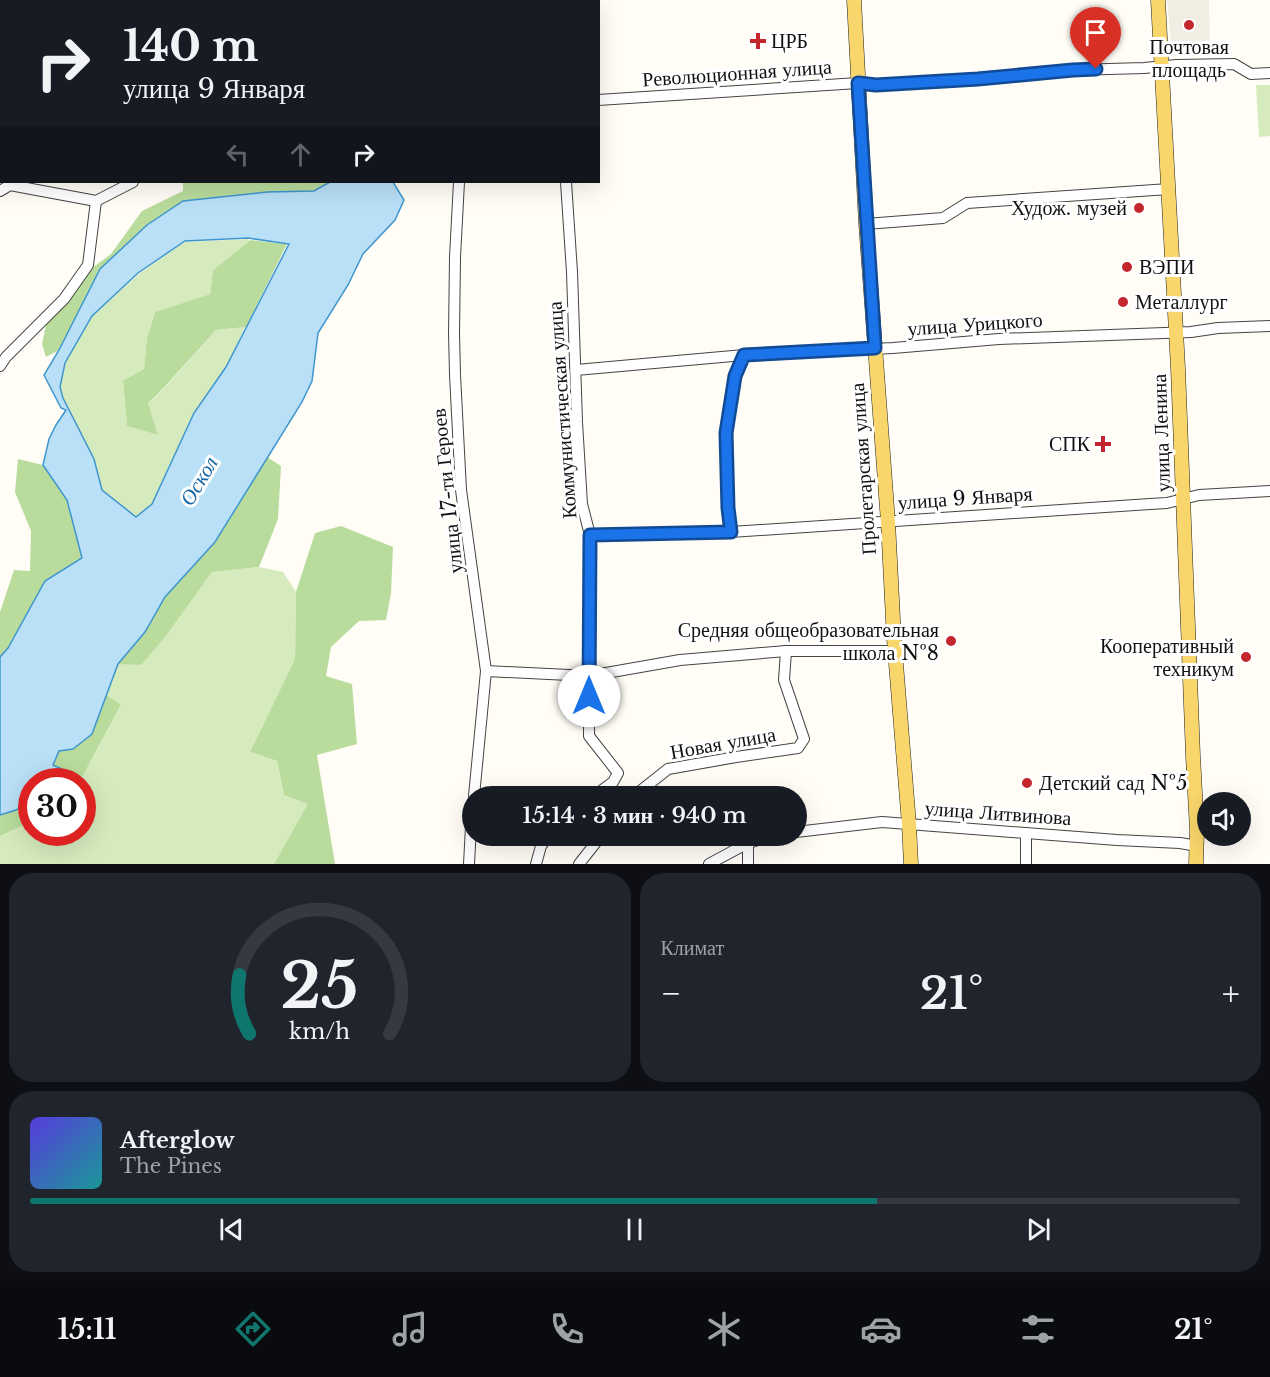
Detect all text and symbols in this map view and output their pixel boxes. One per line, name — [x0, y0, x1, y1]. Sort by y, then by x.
pin — [1070, 7, 1121, 69]
icon: arrive — [1079, 16, 1112, 49]
marker: Почтовая площадь — [1182, 18, 1196, 32]
text: 140 m — [123, 20, 259, 72]
icon: right — [24, 24, 102, 102]
place label: ЦРБ — [771, 29, 808, 53]
marker: ЦРБ — [749, 32, 767, 50]
place label: Почтовая площадь — [1149, 35, 1229, 82]
street label: Революционная улица — [642, 54, 833, 92]
text: улица 9 Января — [123, 72, 305, 105]
icon: left — [221, 138, 254, 171]
icon: ahead — [284, 138, 317, 171]
icon: right — [347, 138, 380, 171]
place label: Худож. музей — [1011, 196, 1127, 220]
marker: Худож. музей — [1132, 201, 1146, 215]
place label: ВЭПИ — [1139, 255, 1194, 279]
marker: ВЭПИ — [1120, 260, 1134, 274]
place label: Металлург — [1135, 290, 1228, 314]
marker: Металлург — [1116, 295, 1130, 309]
street label: Коммунистическая улица — [542, 300, 582, 520]
street label: улица Урицкого — [907, 307, 1043, 341]
street label: улица Ленина — [1147, 373, 1175, 493]
street label: Пролетарская улица — [845, 382, 881, 556]
street label: улица 17-ти Героев — [426, 407, 468, 575]
place label: СПК — [1049, 432, 1091, 456]
marker: СПК — [1094, 435, 1112, 453]
water label: Оскол — [174, 452, 224, 510]
street label: улица 9 Января — [897, 481, 1033, 515]
place label: Средняя общеобразовательная школа №8 — [678, 618, 939, 665]
marker: Средняя общеобразовательная школа №8 — [944, 634, 958, 648]
place label: Кооперативный техникум — [1100, 634, 1234, 681]
marker: Кооперативный техникум — [1239, 650, 1253, 664]
position arrow — [557, 664, 621, 728]
street label: Новая улица — [668, 722, 778, 764]
speed limit sign: 30 — [18, 768, 96, 846]
place label: Детский сад №5 — [1039, 771, 1187, 795]
marker: Детский сад №5 — [1020, 776, 1034, 790]
map controls — [1197, 792, 1251, 846]
button: sound — [1197, 792, 1251, 846]
street label: улица Литвинова — [924, 796, 1072, 830]
text: 15:14 · 3 мин · 940 m — [522, 802, 747, 829]
text: Климат — [661, 936, 724, 960]
text: 25 — [281, 947, 359, 1025]
text: 21° — [920, 965, 984, 1021]
text: − — [661, 973, 681, 1014]
text: + — [1222, 973, 1240, 1014]
text: km/h — [289, 1019, 350, 1046]
text: Afterglow — [120, 1127, 235, 1154]
text: The Pines — [120, 1154, 222, 1178]
icon: previous — [215, 1213, 248, 1246]
icon: pause — [618, 1213, 651, 1246]
icon: next — [1022, 1213, 1055, 1246]
icon: directions — [232, 1308, 274, 1350]
icon: music — [389, 1308, 431, 1350]
icon: phone — [546, 1308, 588, 1350]
icon: climate — [703, 1308, 745, 1350]
icon: car — [860, 1308, 902, 1350]
icon: filters — [1017, 1308, 1059, 1350]
text: 15:11 — [58, 1313, 117, 1346]
text: 21° — [1174, 1313, 1212, 1346]

